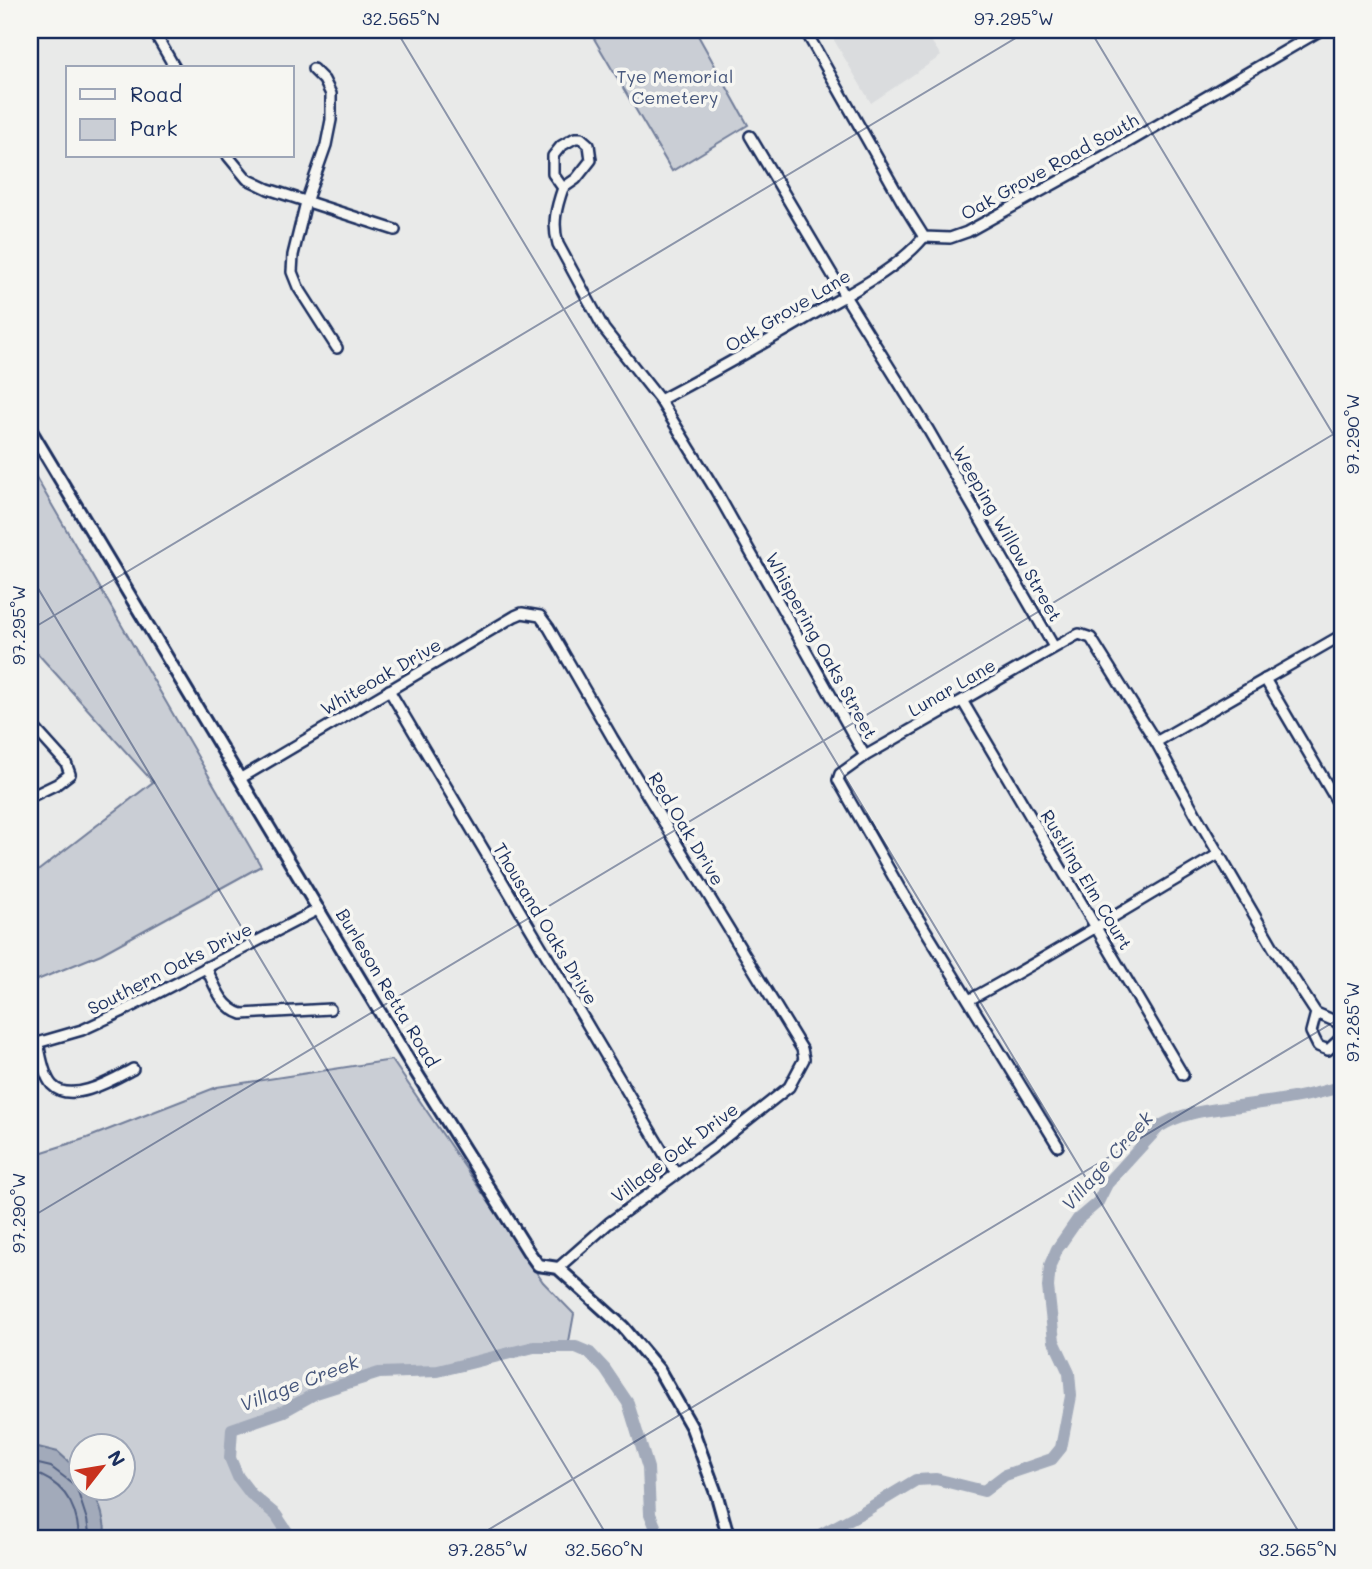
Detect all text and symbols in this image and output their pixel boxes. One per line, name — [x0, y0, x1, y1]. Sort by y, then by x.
text: 32.565°N — [362, 6, 440, 30]
text: 97.295°W — [974, 6, 1054, 30]
park label: Tye Memorial Cemetery — [616, 64, 734, 109]
legend — [66, 66, 294, 158]
text: Road — [130, 80, 182, 107]
street label: Oak Grove Road South — [956, 107, 1143, 225]
text: Park — [130, 114, 178, 141]
street label: Oak Grove Lane — [720, 263, 855, 357]
text: 97.290°W — [1340, 394, 1364, 474]
street label: Weeping Willow Street — [948, 441, 1068, 626]
street label: Whispering Oaks Street — [760, 548, 883, 743]
text: 97.295°W — [6, 585, 30, 665]
street label: Whiteoak Drive — [316, 632, 445, 720]
street label: Lunar Lane — [903, 652, 1000, 722]
street label: Red Oak Drive — [644, 767, 730, 890]
street label: Rustling Elm Court — [1035, 805, 1138, 954]
street label: Thousand Oaks Drive — [488, 838, 604, 1009]
street label: Burleson Retta Road — [331, 904, 445, 1071]
street label: Southern Oaks Drive — [83, 916, 256, 1020]
text: 97.285°W — [1340, 982, 1364, 1062]
street label: Village Oak Drive — [606, 1097, 743, 1208]
water label: Village Creek — [1055, 1105, 1158, 1216]
text: 97.290°W — [6, 1173, 30, 1253]
water label: Village Creek — [236, 1348, 363, 1417]
north arrow — [66, 1432, 136, 1502]
text: N — [103, 1445, 131, 1471]
text: 97.285°W — [448, 1537, 528, 1561]
text: 32.560°N — [565, 1537, 643, 1561]
text: 32.565°N — [1259, 1537, 1337, 1561]

